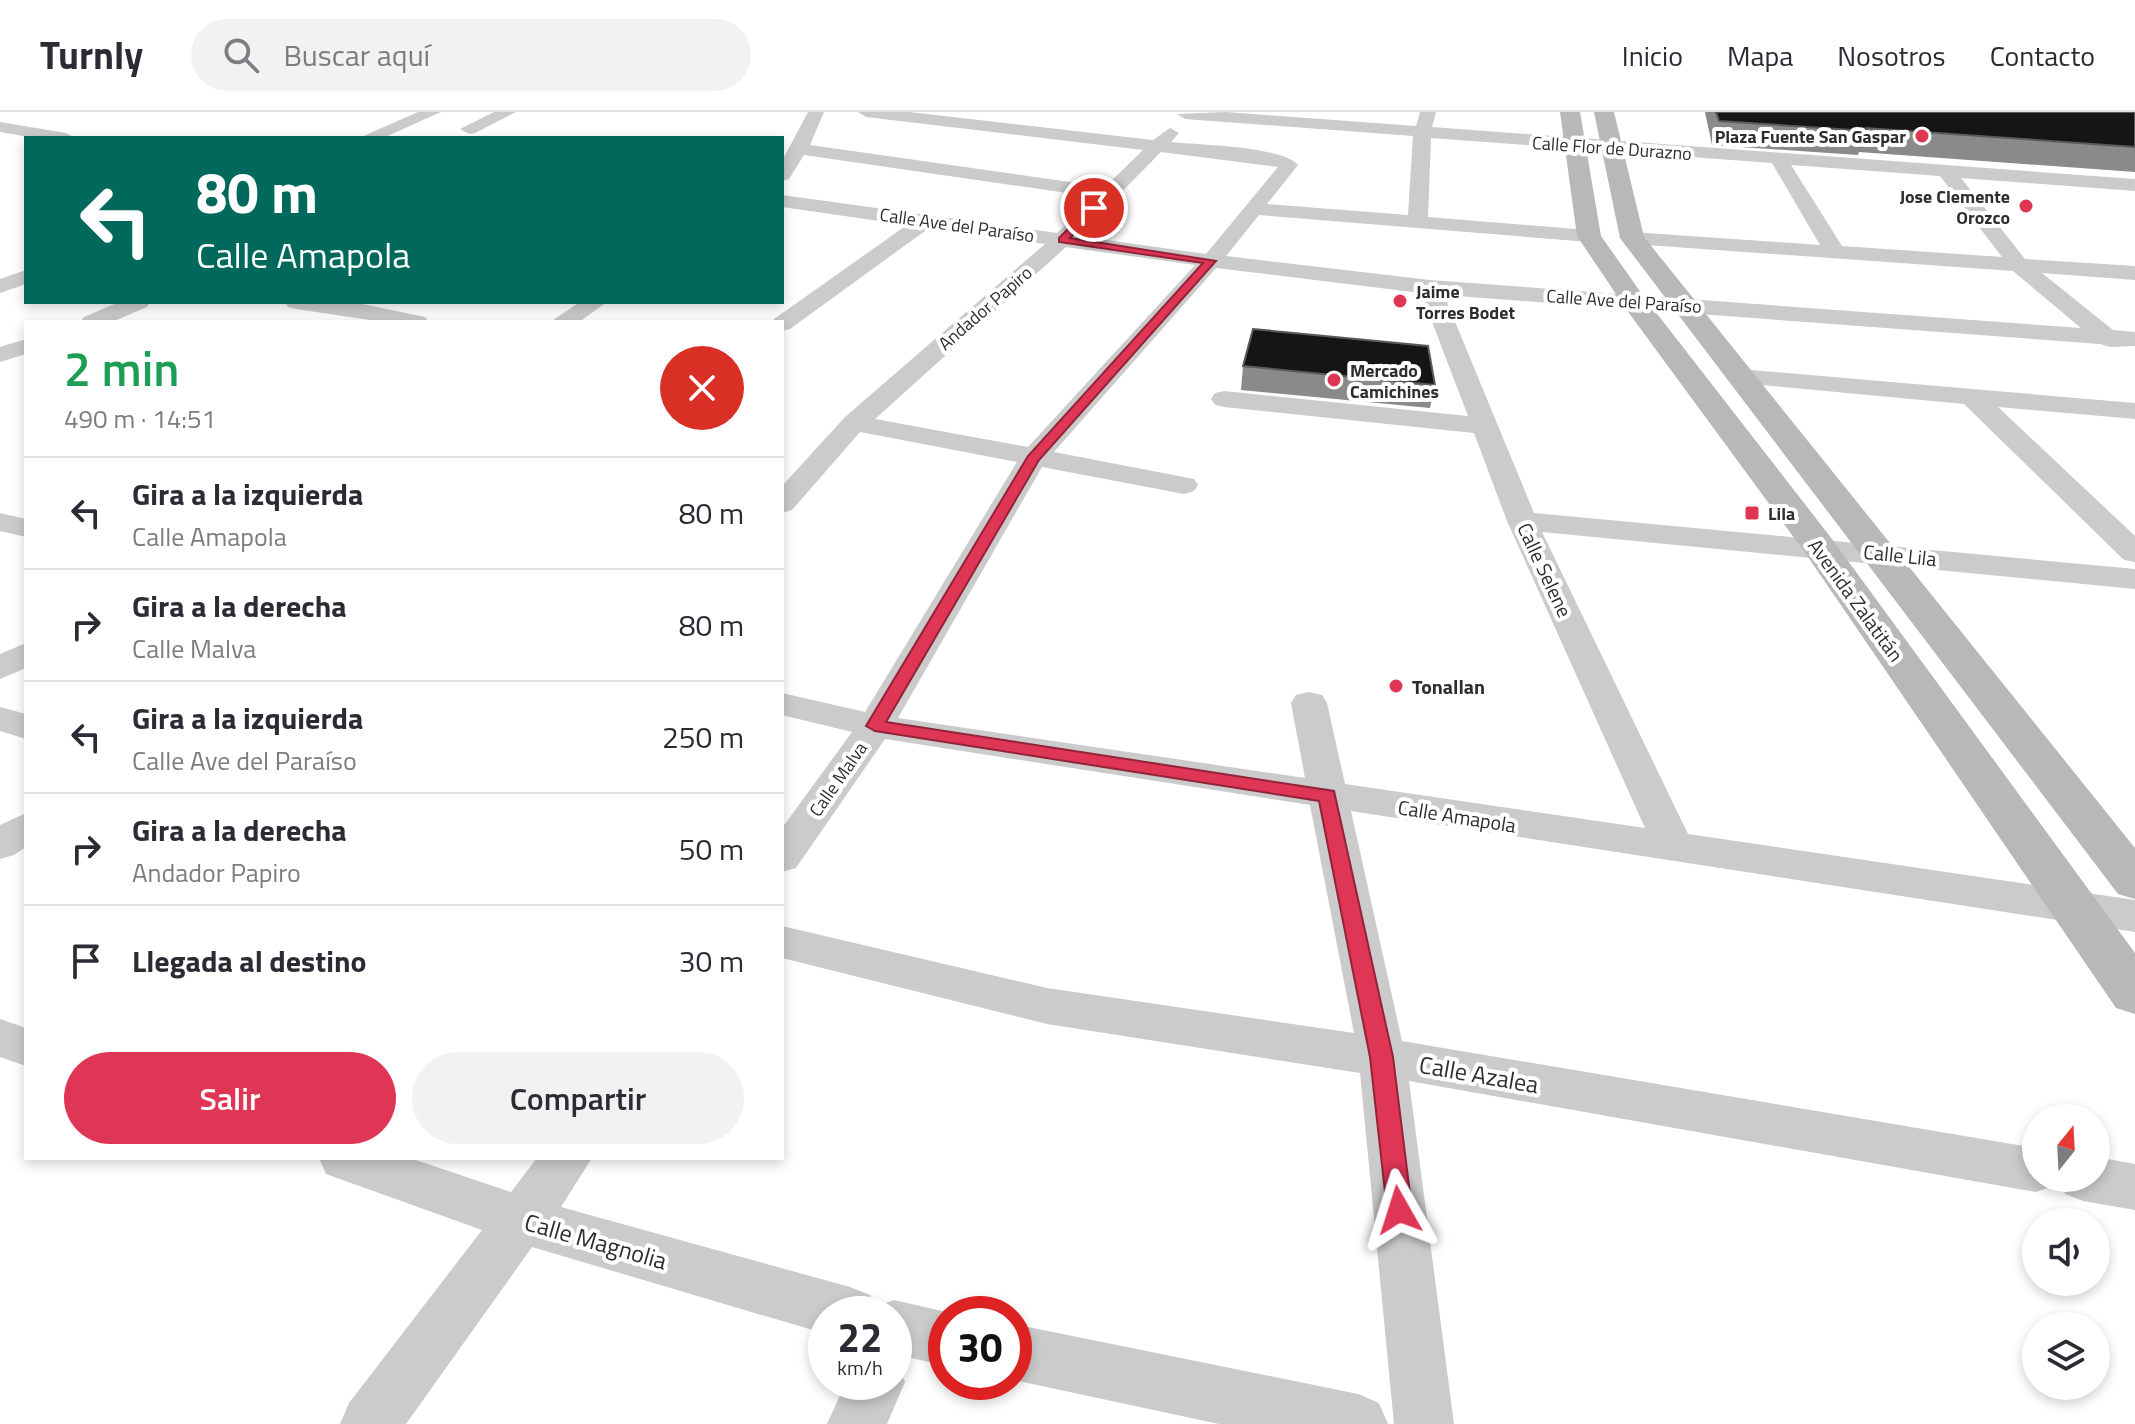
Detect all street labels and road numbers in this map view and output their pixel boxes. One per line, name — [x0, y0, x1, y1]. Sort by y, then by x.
street label: Calle Flor de Durazno — [1531, 129, 1693, 167]
street label: Calle Ave del Paraíso — [878, 201, 1036, 249]
street label: Andador Papiro — [932, 260, 1038, 356]
street label: Calle Ave del Paraíso — [1545, 282, 1703, 320]
street label: Calle Selene — [1510, 518, 1580, 622]
street label: Avenida Zalatitán — [1801, 532, 1911, 668]
street label: Calle Lila — [1862, 536, 1938, 574]
street label: Calle Malva — [802, 736, 874, 822]
street label: Calle Amapola — [1396, 791, 1518, 841]
street label: Calle Azalea — [1417, 1046, 1541, 1102]
street label: Calle Magnolia — [521, 1204, 671, 1278]

